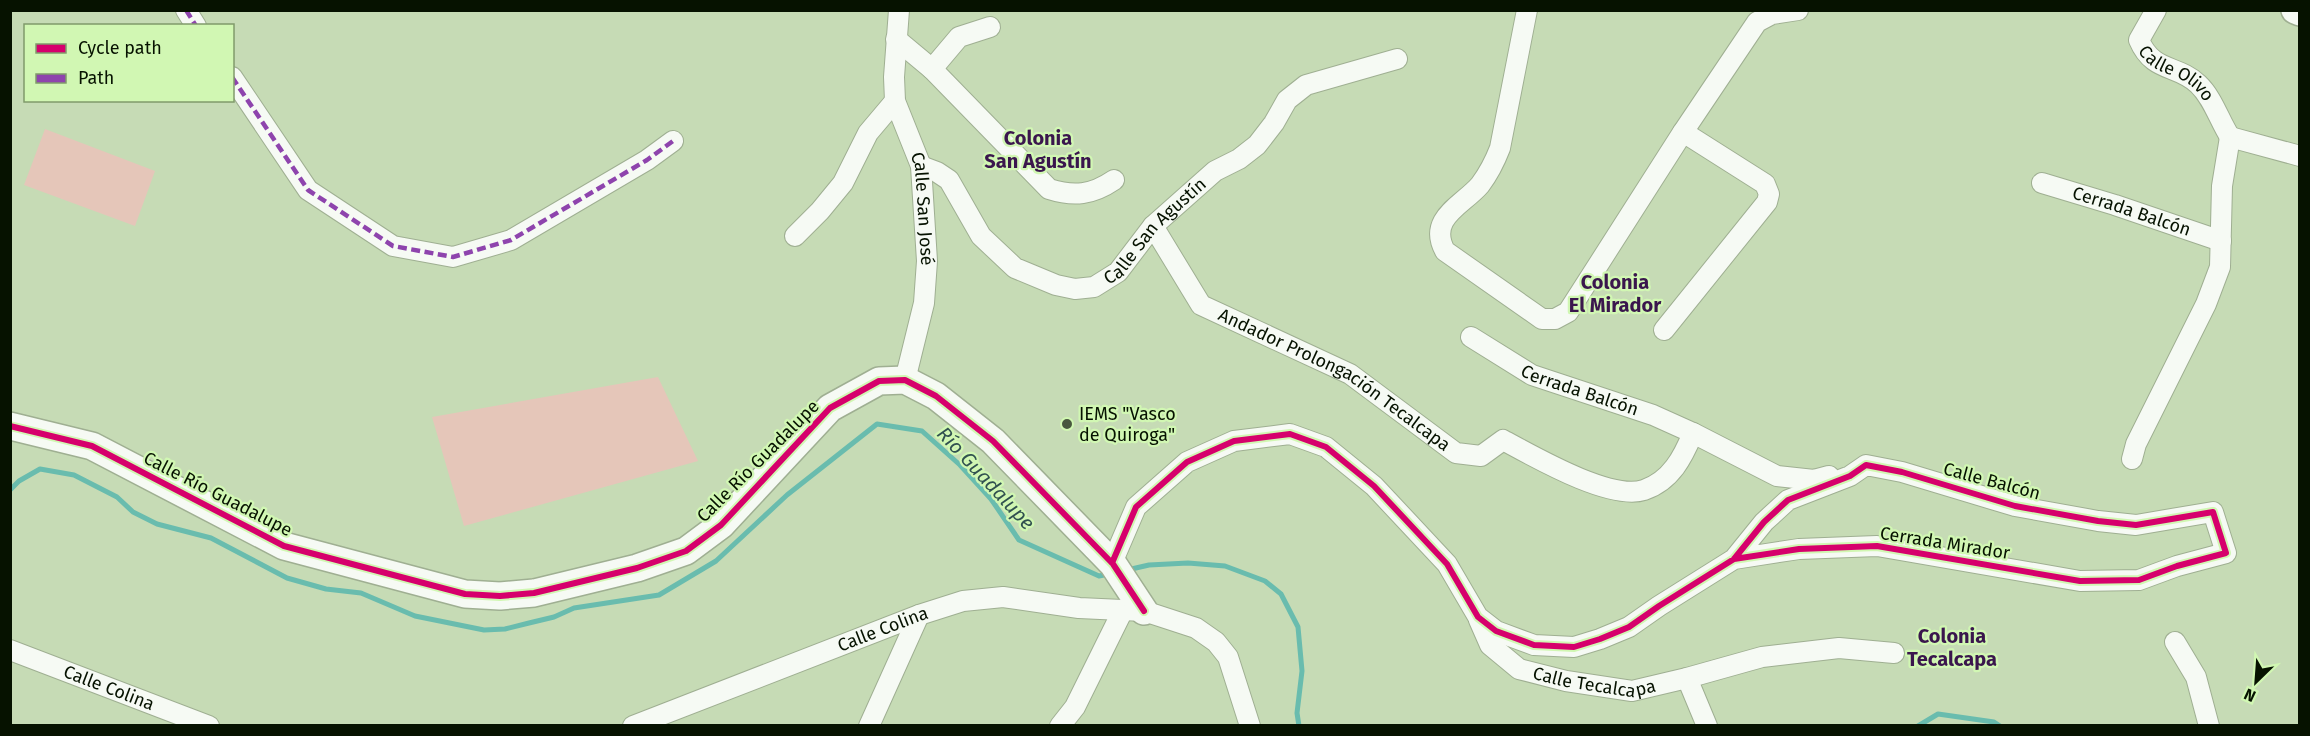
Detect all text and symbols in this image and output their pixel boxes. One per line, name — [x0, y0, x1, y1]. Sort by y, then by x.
legend — [24, 24, 234, 102]
text: Cycle path — [78, 37, 162, 59]
street label: Calle Olivo — [2134, 41, 2219, 105]
text: Path — [78, 67, 114, 89]
district label: Colonia San Agustín — [984, 126, 1092, 173]
street label: Calle San José — [906, 149, 938, 266]
street label: Calle San Agustín — [1099, 173, 1211, 289]
street label: Cerrada Balcón — [2070, 182, 2194, 241]
district label: Colonia El Mirador — [1569, 270, 1662, 317]
street label: Andador Prolongación Tecalcapa — [1215, 304, 1455, 456]
street label: Cerrada Balcón — [1517, 360, 1641, 420]
street label: Calle Río Guadalupe — [692, 395, 824, 527]
place label: IEMS "Vasco de Quiroga" — [1079, 403, 1176, 446]
marker: IEMS "Vasco de Quiroga" — [1060, 417, 1074, 431]
water label: Río Guadalupe — [932, 422, 1040, 534]
street label: Calle Río Guadalupe — [140, 447, 296, 541]
street label: Calle Balcón — [1941, 457, 2043, 505]
street label: Cerrada Mirador — [1878, 522, 2012, 564]
street label: Calle Colina — [834, 602, 931, 657]
district label: Colonia Tecalcapa — [1907, 624, 1997, 671]
north arrow — [2226, 652, 2286, 712]
street label: Calle Colina — [60, 660, 158, 715]
street label: Calle Tecalcapa — [1531, 662, 1658, 702]
text: N — [2241, 684, 2259, 706]

